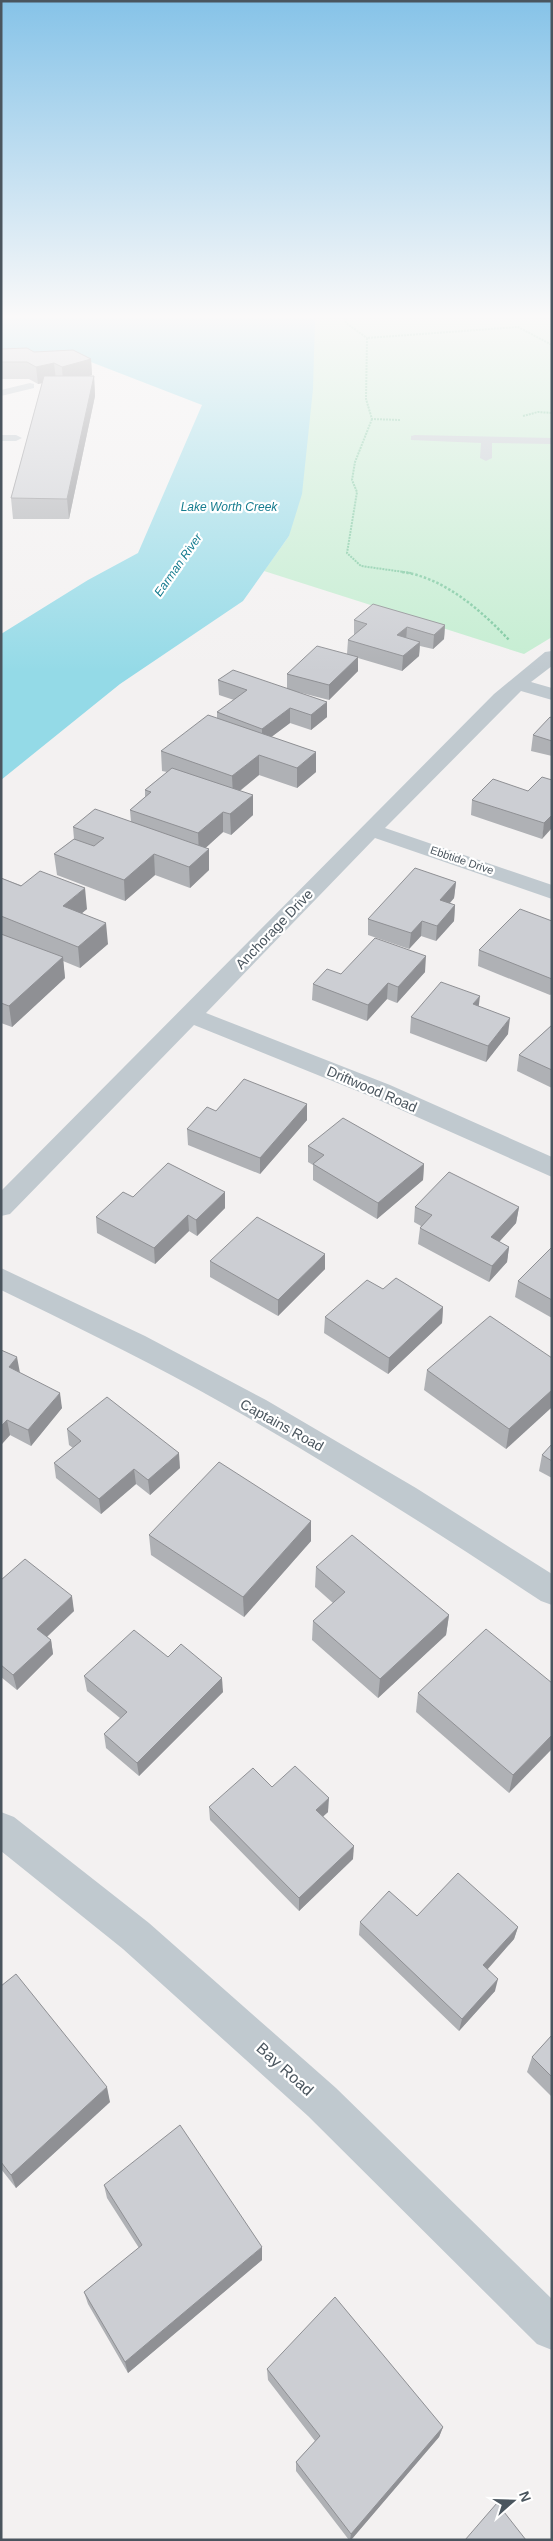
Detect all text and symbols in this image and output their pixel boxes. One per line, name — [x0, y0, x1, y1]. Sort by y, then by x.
water label: Lake Worth Creek — [181, 500, 278, 514]
water label: Earman River — [151, 530, 205, 599]
street label: Ebbtide Drive — [429, 844, 495, 876]
street label: Anchorage Drive — [232, 886, 316, 972]
street label: Driftwood Road — [324, 1063, 420, 1115]
street label: Captains Road — [238, 1396, 326, 1454]
street label: Bay Road — [253, 2039, 317, 2099]
north arrow — [488, 2476, 538, 2526]
text: N — [516, 2489, 534, 2504]

